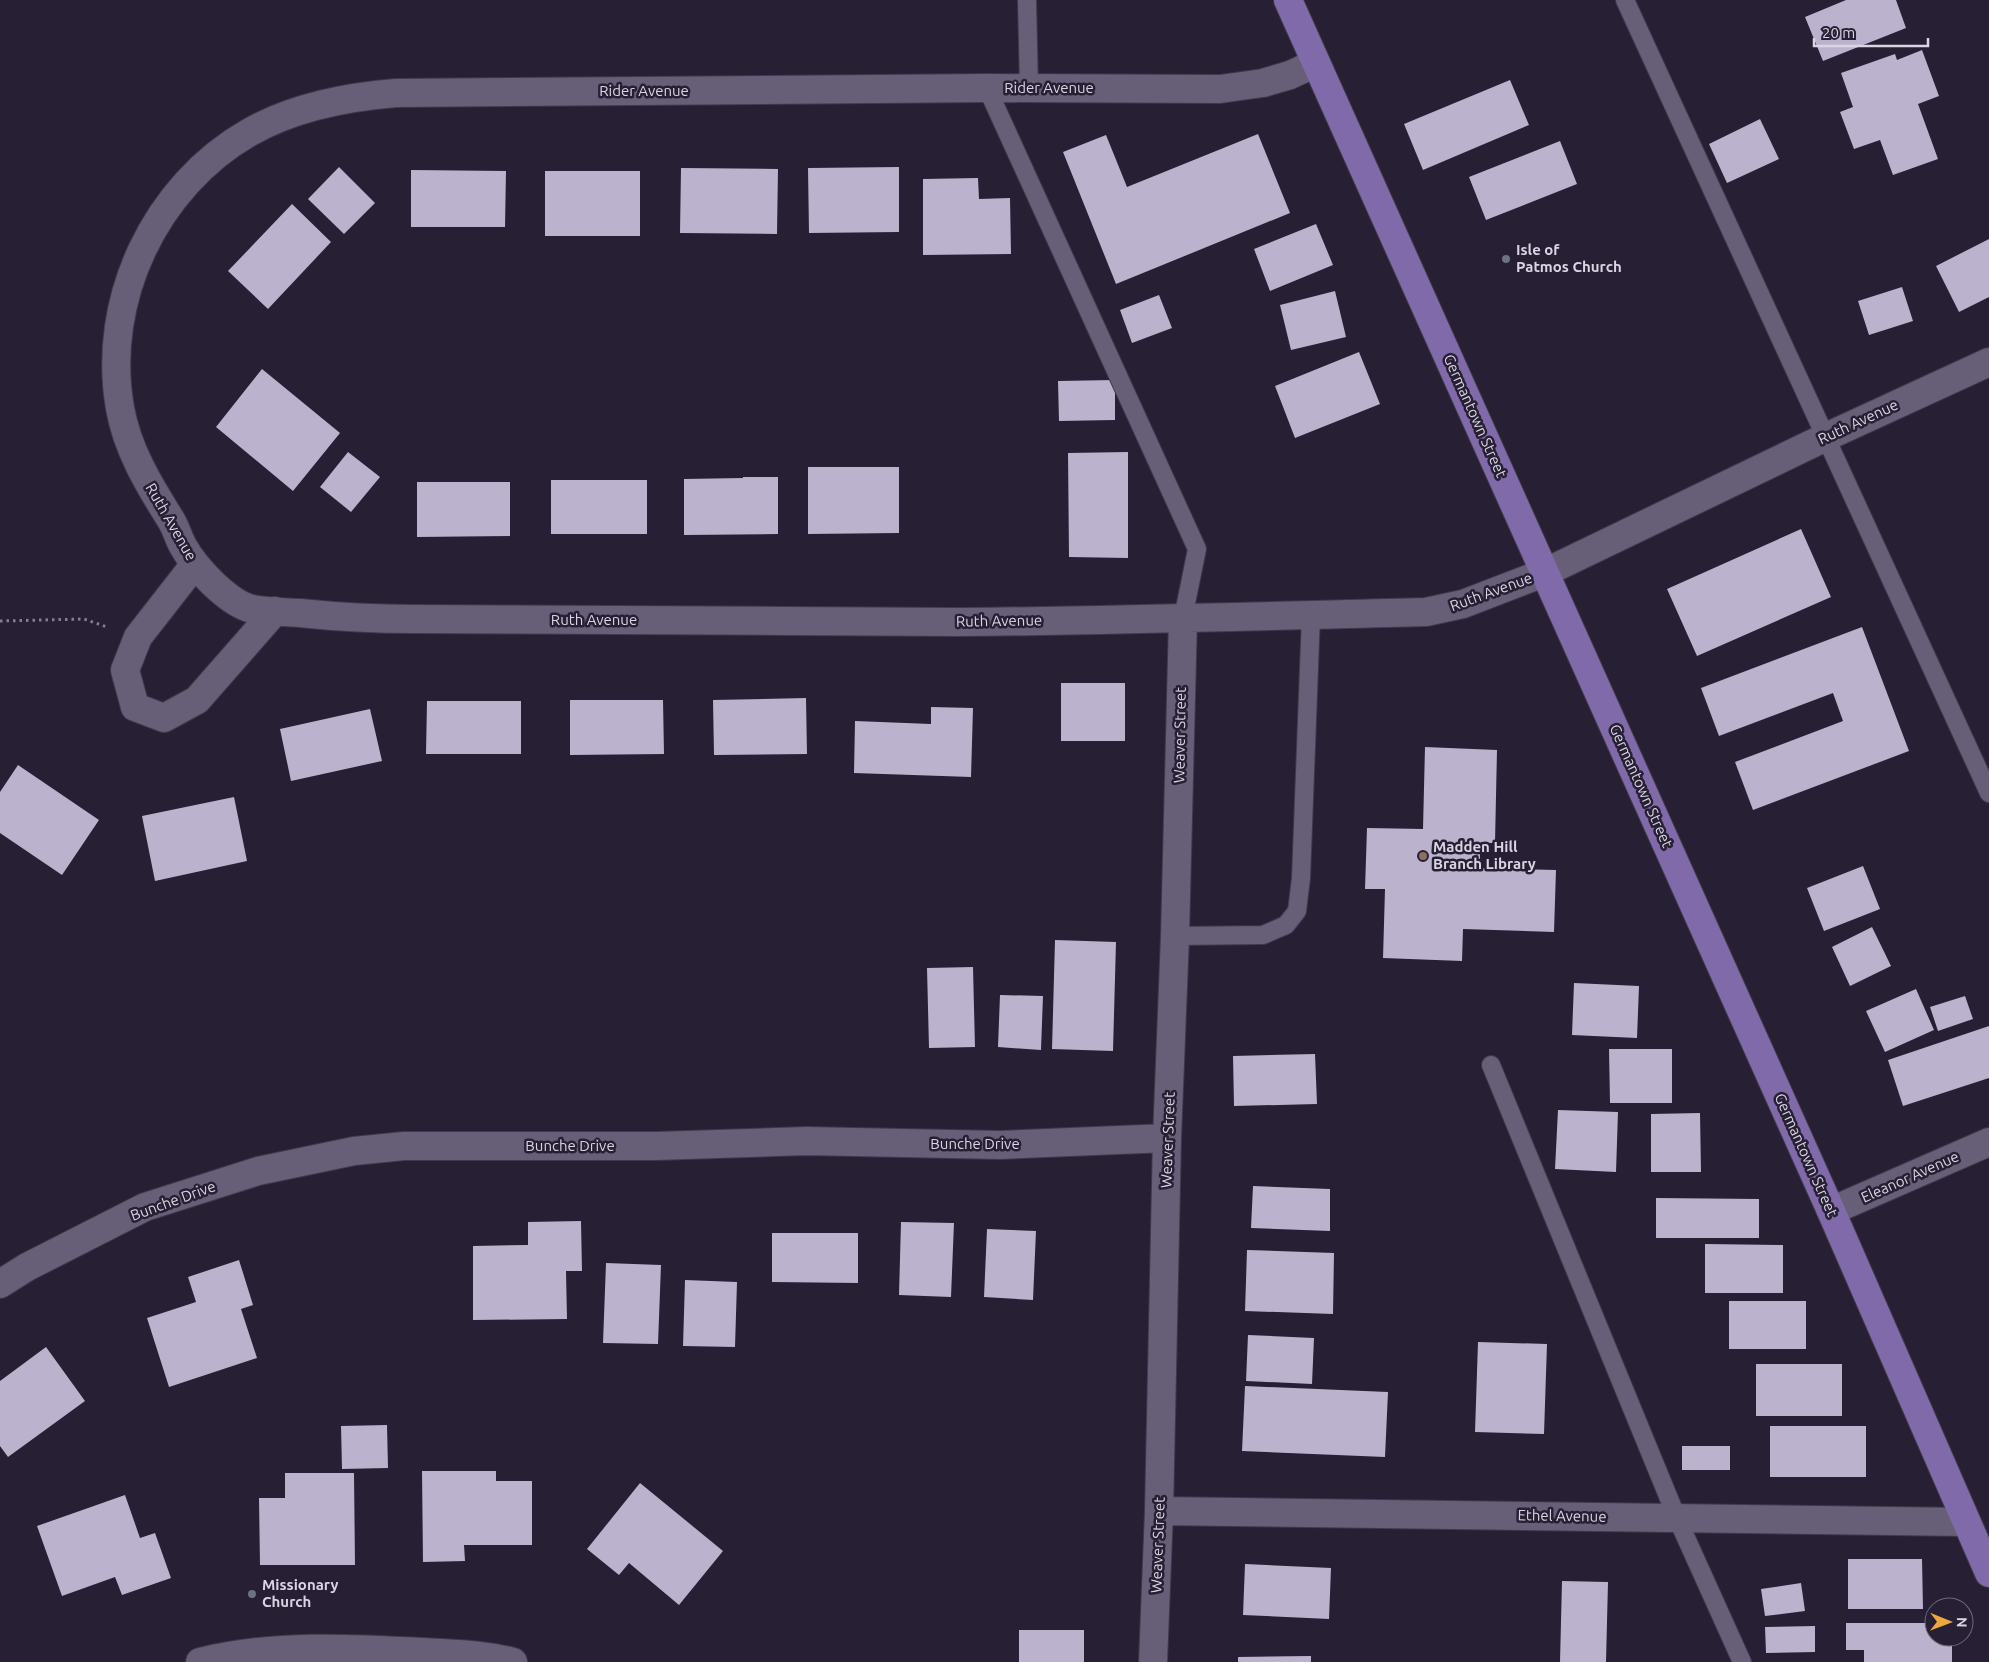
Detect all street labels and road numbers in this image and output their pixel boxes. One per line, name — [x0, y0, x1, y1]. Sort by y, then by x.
street label: Rider Avenue — [1004, 79, 1094, 96]
street label: Rider Avenue — [599, 82, 689, 99]
street label: Germantown Street — [1441, 351, 1510, 480]
street label: Ruth Avenue — [1815, 396, 1901, 447]
street label: Ruth Avenue — [142, 480, 200, 563]
street label: Ruth Avenue — [1447, 569, 1534, 614]
street label: Ruth Avenue — [551, 611, 637, 628]
street label: Ruth Avenue — [956, 611, 1042, 630]
street label: Weaver Street — [1170, 687, 1189, 783]
street label: Germantown Street — [1607, 721, 1676, 850]
street label: Germantown Street — [1772, 1090, 1841, 1219]
street label: Weaver Street — [1157, 1092, 1178, 1188]
street label: Bunche Drive — [930, 1135, 1020, 1152]
street label: Bunche Drive — [525, 1137, 615, 1154]
street label: Eleanor Avenue — [1858, 1147, 1961, 1206]
street label: Bunche Drive — [128, 1177, 218, 1224]
street label: Weaver Street — [1147, 1497, 1168, 1593]
street label: Ethel Avenue — [1517, 1506, 1607, 1525]

